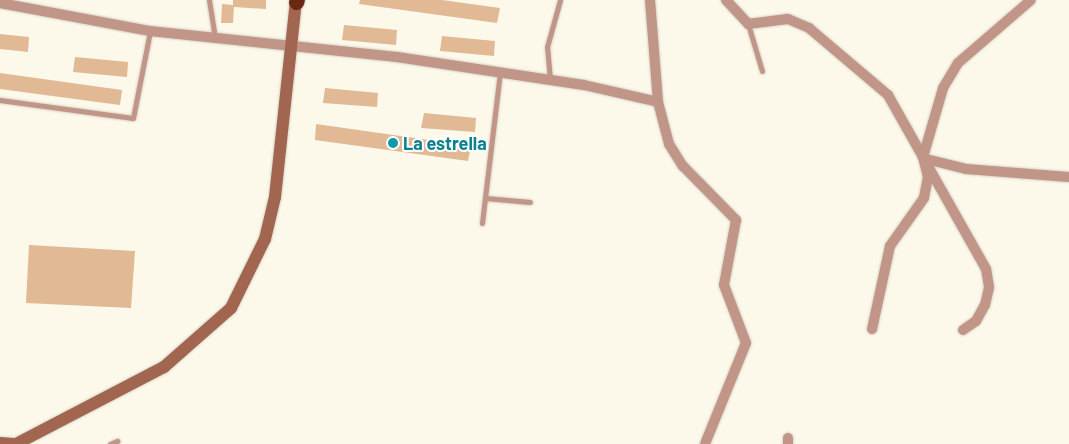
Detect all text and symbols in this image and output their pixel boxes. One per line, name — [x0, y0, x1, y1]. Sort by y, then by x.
place label: La estrella — [403, 132, 487, 154]
marker: La estrella — [387, 137, 399, 149]

